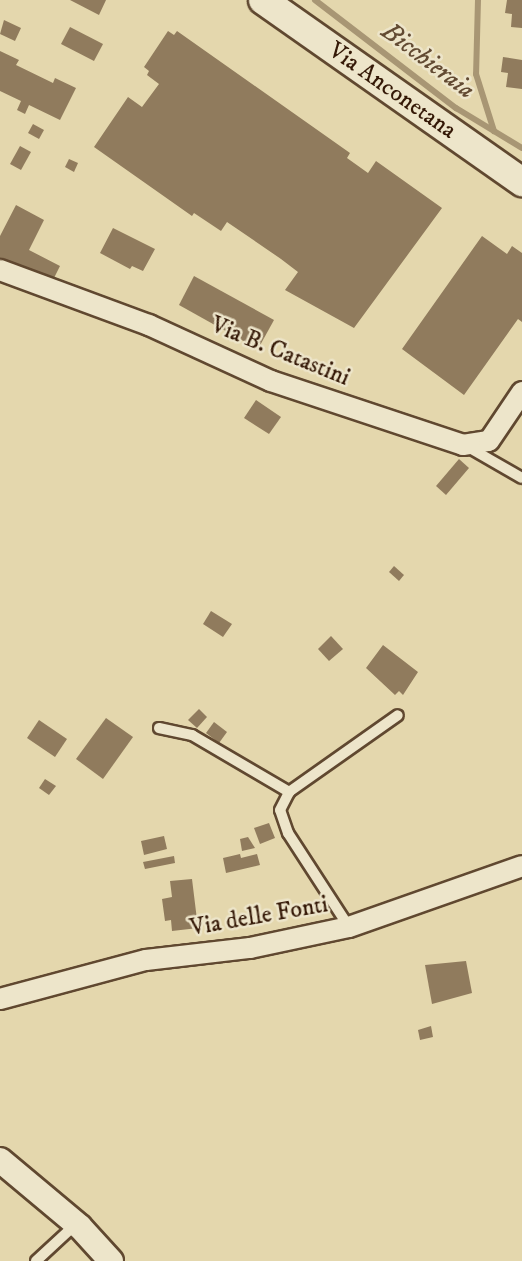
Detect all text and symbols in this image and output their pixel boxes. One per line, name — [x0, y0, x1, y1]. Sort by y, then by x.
water label: Bicchieraia — [375, 16, 481, 106]
street label: Via Anconetana — [323, 36, 461, 146]
street label: Via B. Catastini — [206, 311, 354, 393]
street label: Via delle Fonti — [188, 891, 330, 943]

